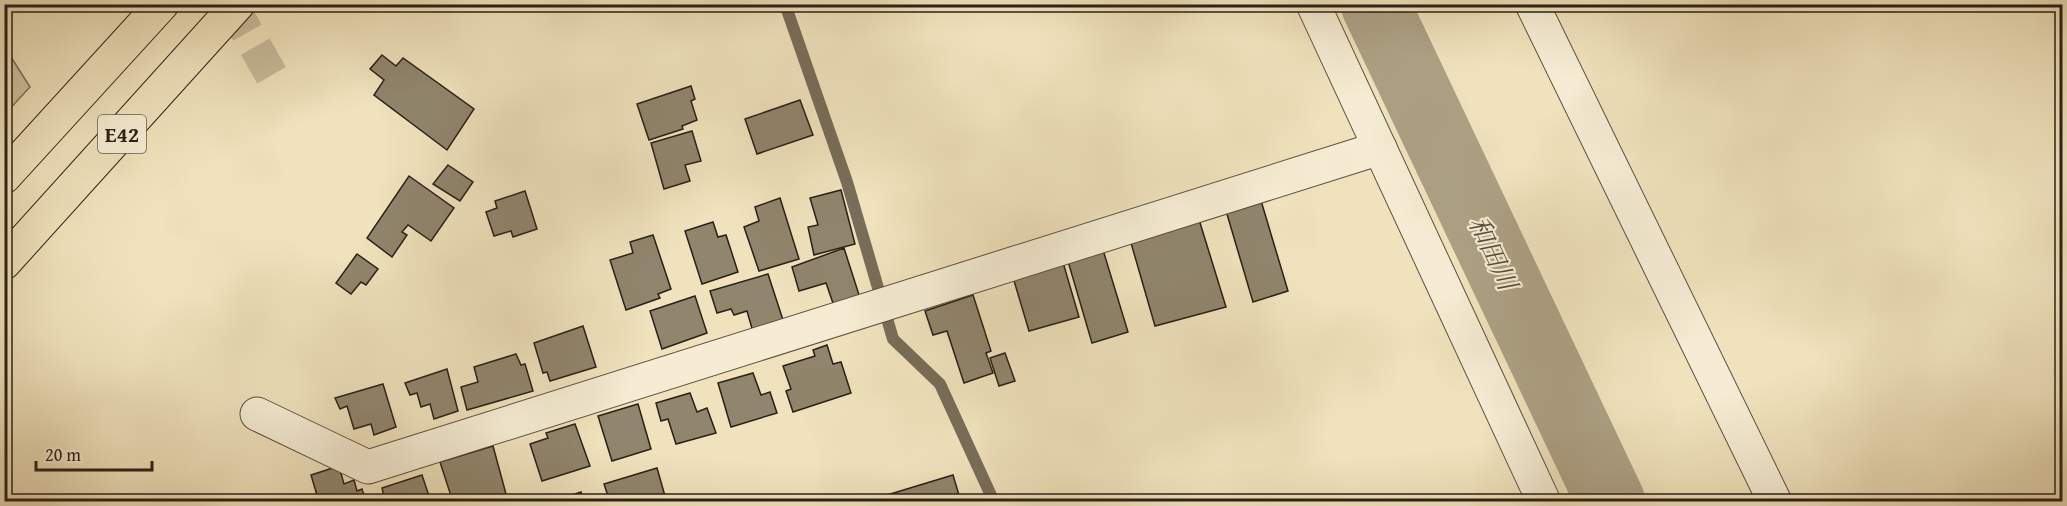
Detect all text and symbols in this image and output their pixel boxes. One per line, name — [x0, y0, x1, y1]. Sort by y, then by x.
road number: E42 — [98, 115, 146, 153]
water label: 和田川 — [1459, 209, 1529, 299]
scale bar — [36, 434, 152, 472]
text: 20 m — [45, 441, 81, 468]

